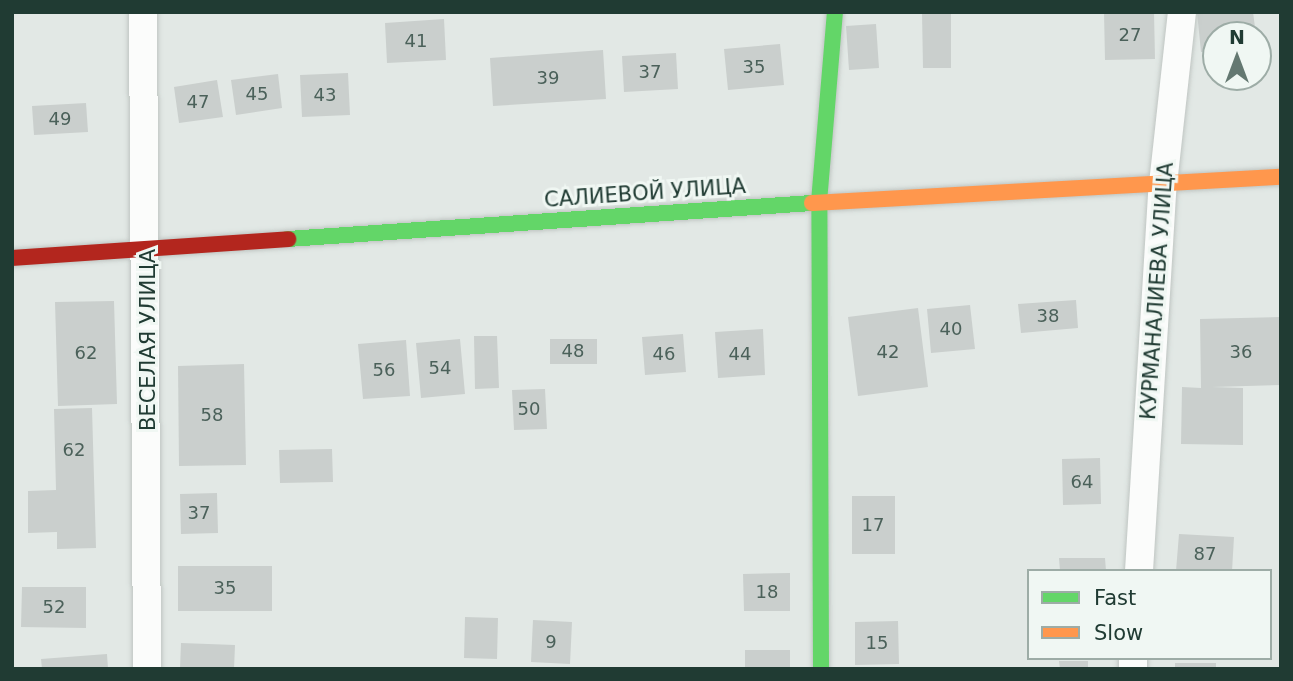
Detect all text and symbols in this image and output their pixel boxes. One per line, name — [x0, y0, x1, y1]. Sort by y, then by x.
north arrow — [1202, 21, 1272, 91]
house number: 27 — [1119, 24, 1141, 46]
text: N — [1229, 26, 1245, 48]
house number: 41 — [405, 30, 427, 52]
house number: 35 — [743, 56, 765, 78]
house number: 37 — [639, 61, 661, 83]
house number: 39 — [537, 67, 559, 89]
house number: 45 — [246, 83, 268, 105]
house number: 43 — [314, 84, 336, 106]
house number: 47 — [187, 91, 209, 113]
house number: 49 — [49, 108, 71, 130]
street label: КУРМАНАЛИЕВА УЛИЦА — [1135, 161, 1179, 421]
street label: САЛИЕВОЙ УЛИЦА — [543, 173, 747, 213]
street label: ВЕСЕЛАЯ УЛИЦА — [135, 249, 161, 431]
house number: 38 — [1037, 305, 1059, 327]
house number: 40 — [940, 318, 962, 340]
house number: 48 — [562, 340, 584, 362]
house number: 42 — [877, 341, 899, 363]
house number: 36 — [1230, 341, 1252, 363]
house number: 62 — [75, 342, 97, 364]
house number: 46 — [653, 343, 675, 365]
house number: 44 — [729, 343, 751, 365]
house number: 54 — [429, 357, 451, 379]
house number: 56 — [373, 359, 395, 381]
house number: 50 — [518, 398, 540, 420]
house number: 58 — [201, 404, 223, 426]
house number: 62 — [63, 439, 85, 461]
house number: 64 — [1071, 471, 1093, 493]
house number: 37 — [188, 502, 210, 524]
house number: 17 — [862, 514, 884, 536]
house number: 87 — [1194, 543, 1216, 565]
legend — [1027, 569, 1272, 660]
house number: 35 — [214, 577, 236, 599]
house number: 18 — [756, 581, 778, 603]
text: Fast — [1094, 586, 1136, 610]
house number: 52 — [43, 596, 65, 618]
text: Slow — [1094, 621, 1143, 645]
house number: 9 — [545, 631, 557, 653]
house number: 15 — [866, 632, 888, 654]

